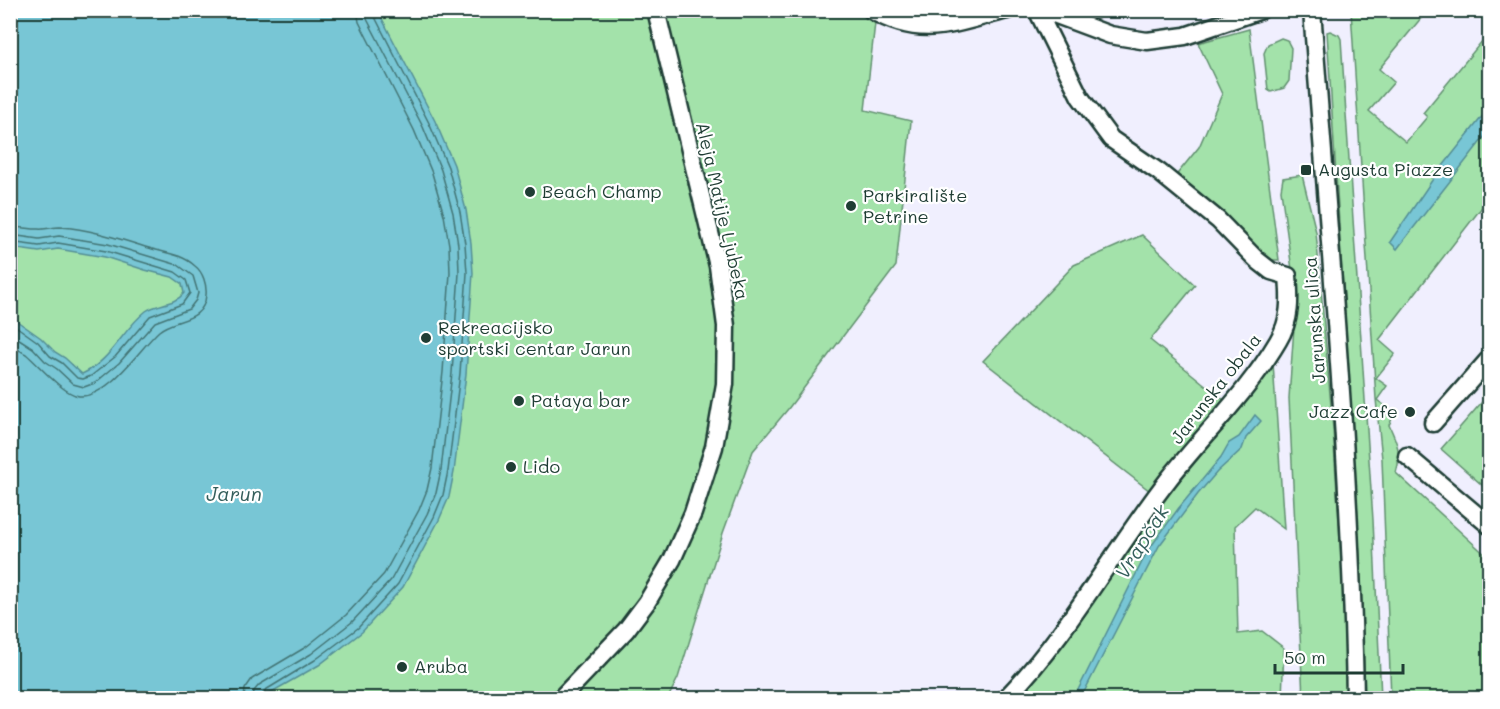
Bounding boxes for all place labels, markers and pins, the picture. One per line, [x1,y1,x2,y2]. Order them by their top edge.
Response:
place label: Augusta Piazze [1318,157,1453,181]
marker: Augusta Piazze [1299,163,1313,177]
place label: Beach Champ [542,179,662,203]
place label: Parkiralište Petrine [863,183,967,228]
marker: Beach Champ [523,185,537,199]
marker: Parkiralište Petrine [844,199,858,213]
place label: Rekreacijsko sportski centar Jarun [438,315,631,360]
marker: Rekreacijsko sportski centar Jarun [419,331,433,345]
place label: Pataya bar [531,388,630,412]
marker: Pataya bar [512,394,526,408]
place label: Jazz Cafe [1309,399,1398,423]
marker: Jazz Cafe [1403,405,1417,419]
place label: Lido [523,454,560,478]
marker: Lido [504,460,518,474]
place label: Aruba [414,654,468,678]
marker: Aruba [395,660,409,674]

